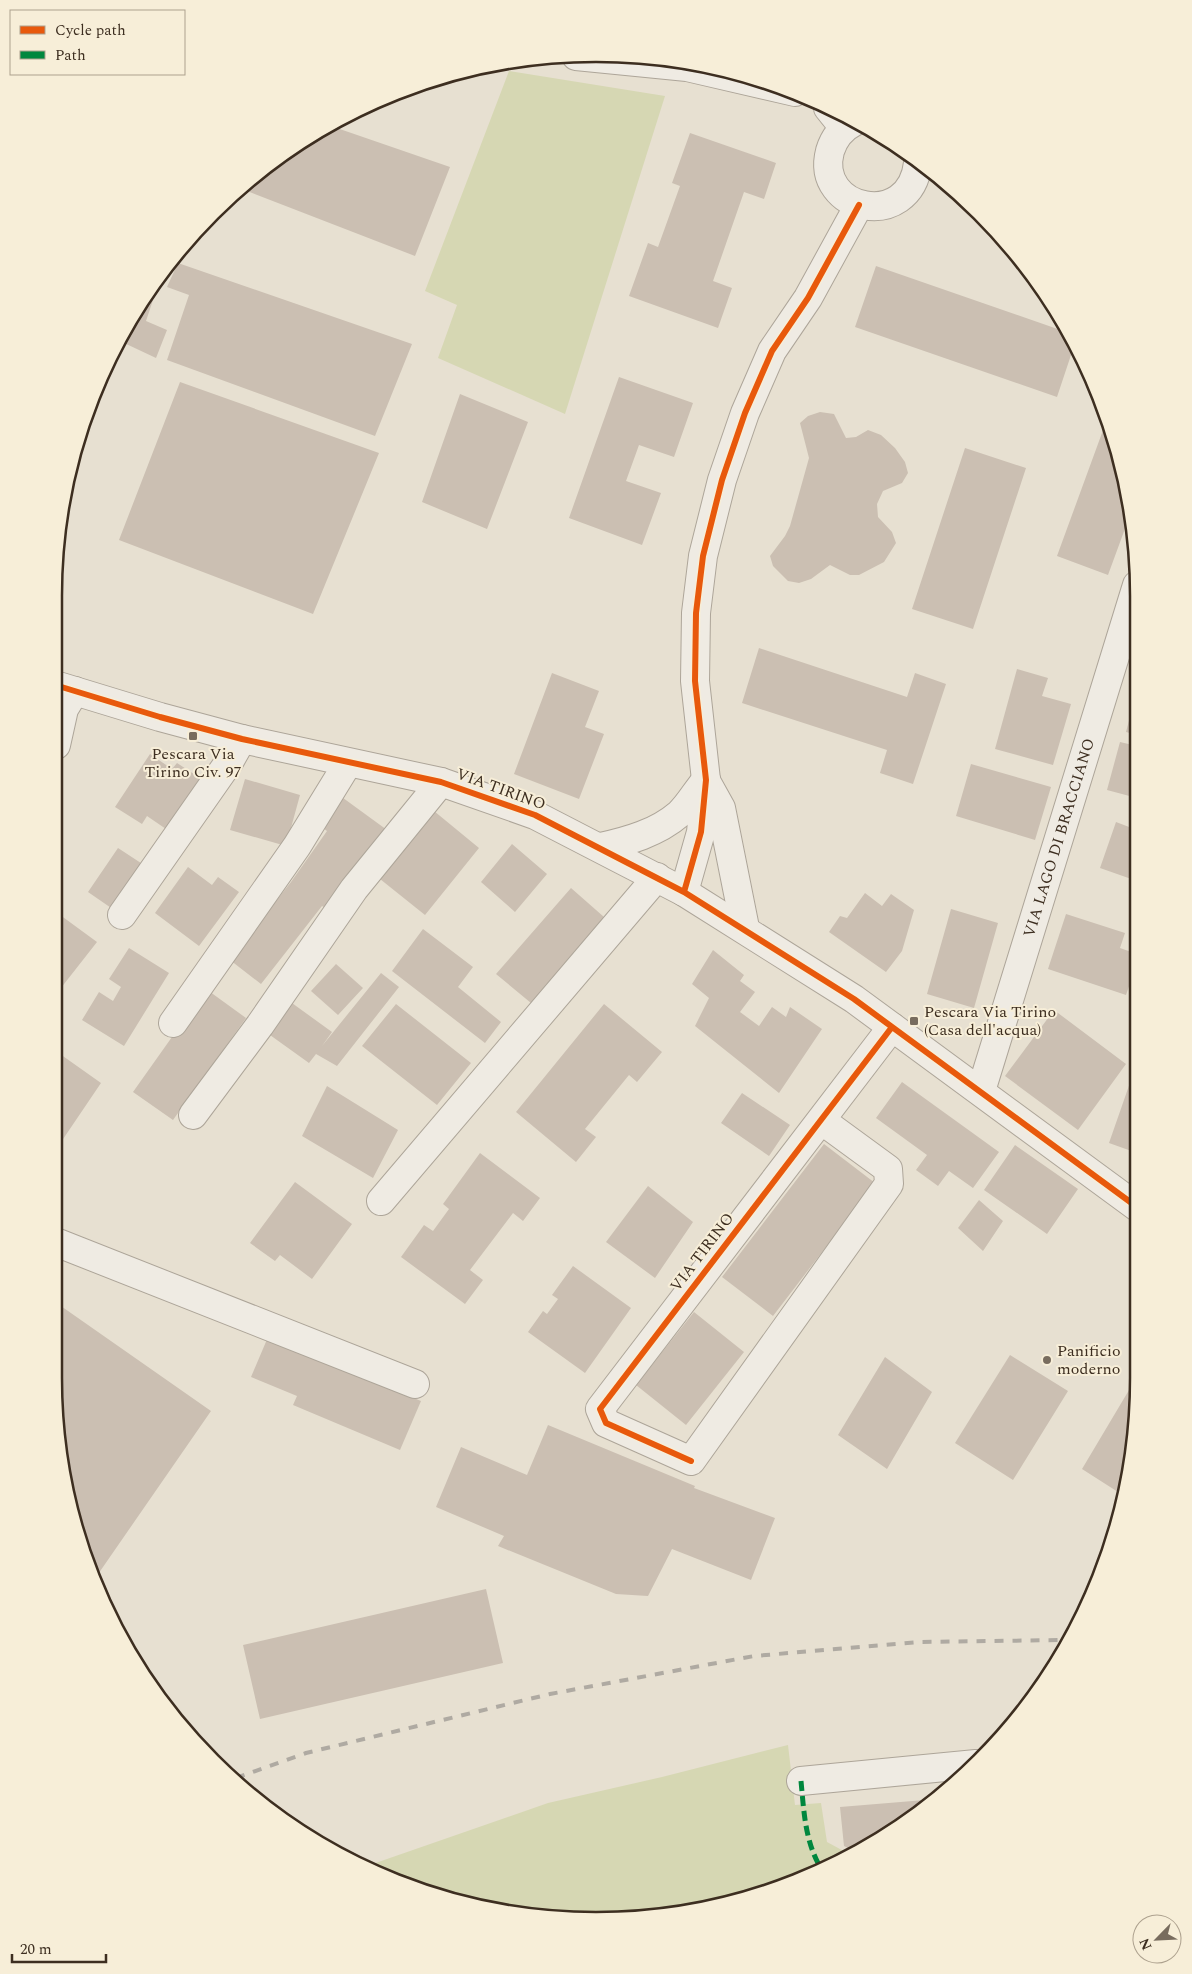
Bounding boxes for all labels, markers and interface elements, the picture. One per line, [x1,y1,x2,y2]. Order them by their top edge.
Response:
legend [10,10,185,75]
text: Cycle path [55,19,126,42]
text: Path [55,44,86,67]
marker: Pescara Via Tirino Civ. 97 [187,730,199,742]
street label: VIA LAGO DI BRACCIANO [1017,735,1101,940]
place label: Pescara Via Tirino Civ. 97 [145,742,241,784]
street label: VIA TIRINO [453,762,549,816]
place label: Pescara Via Tirino (Casa dell'acqua) [924,1000,1056,1042]
marker: Pescara Via Tirino (Casa dell'acqua) [908,1015,920,1027]
street label: VIA TIRINO [664,1207,740,1297]
place label: Panificio moderno [1057,1339,1121,1381]
marker: Panificio moderno [1041,1354,1053,1366]
north arrow [1132,1914,1182,1964]
scale bar [12,1932,106,1964]
text: N [1134,1935,1157,1954]
text: 20 m [20,1938,52,1961]

